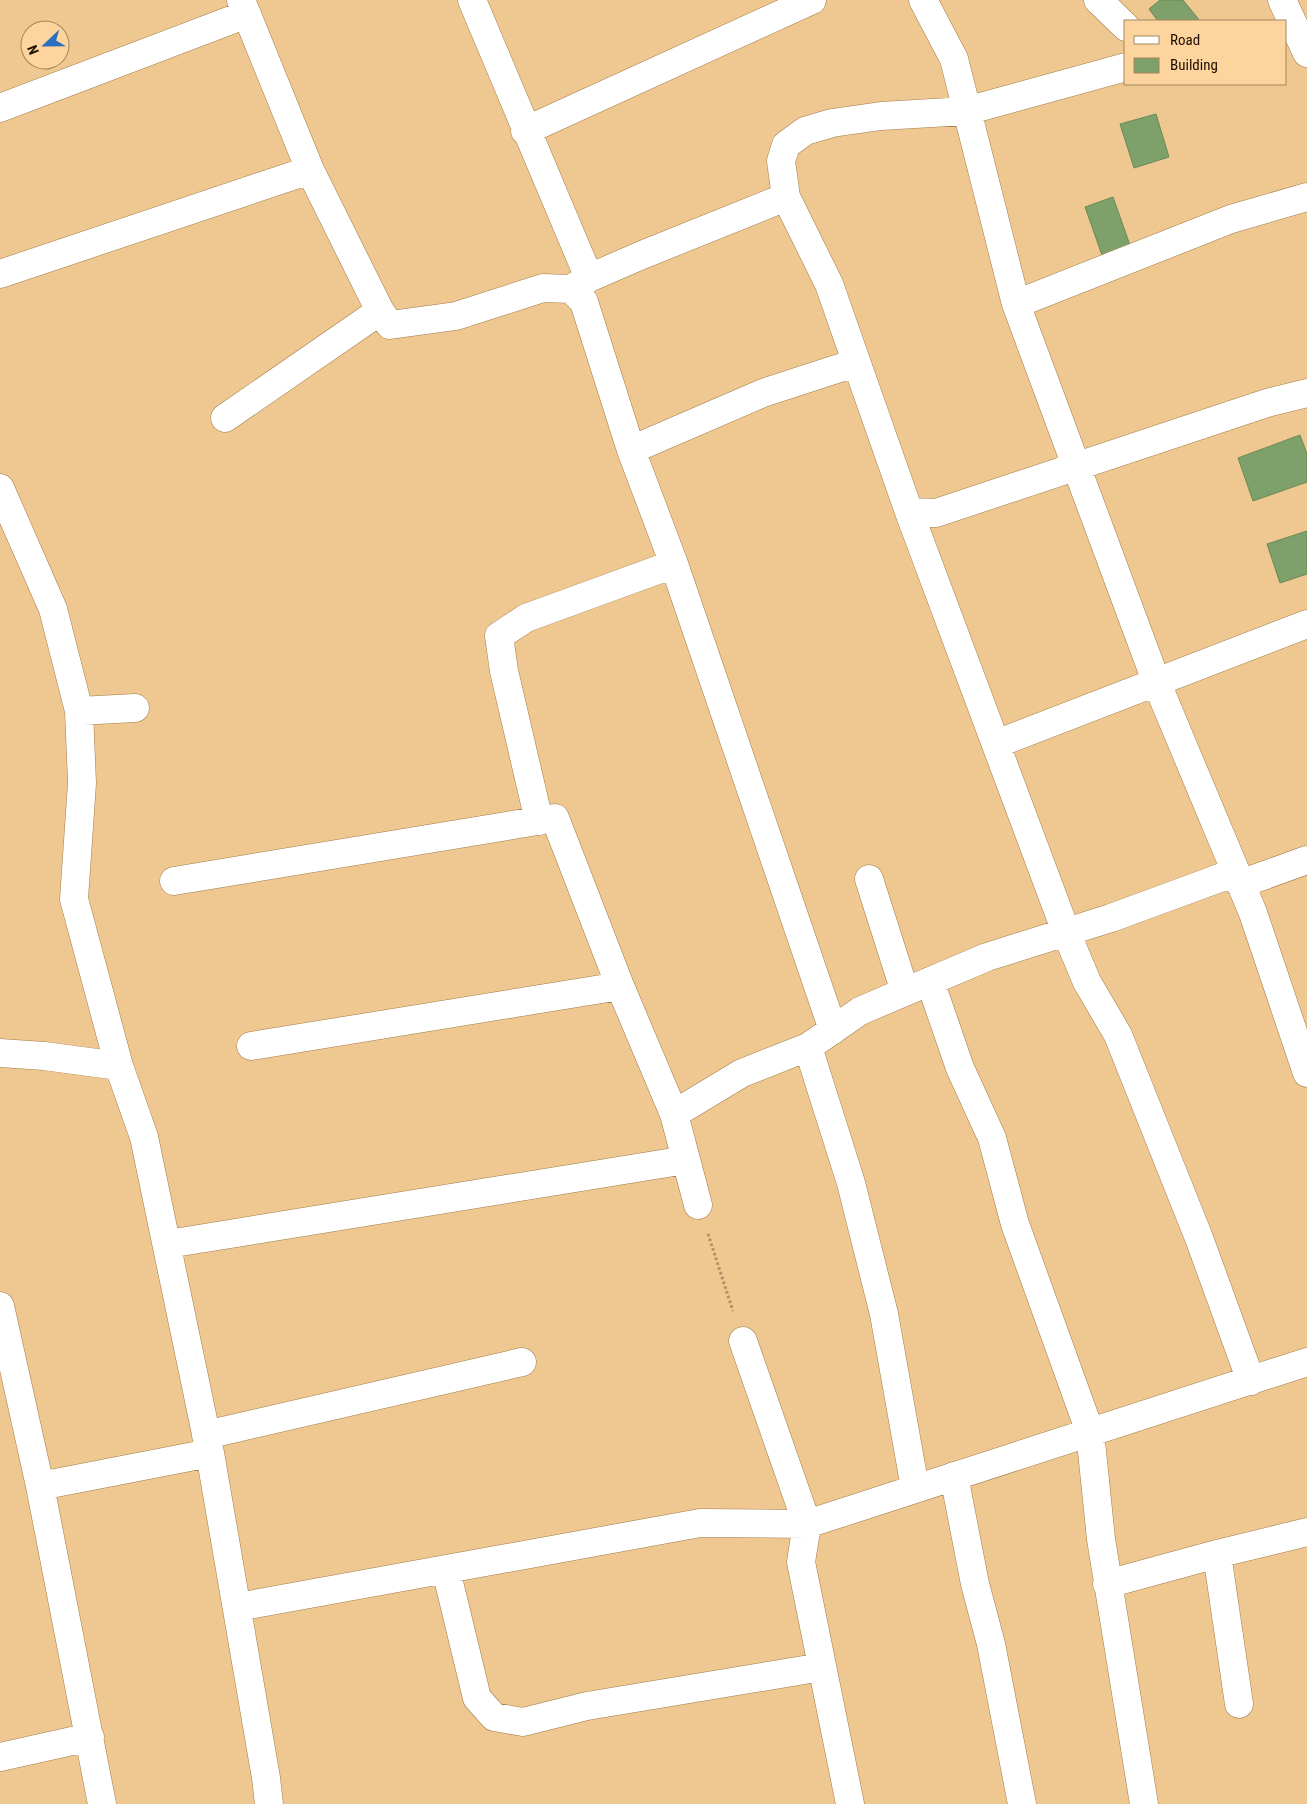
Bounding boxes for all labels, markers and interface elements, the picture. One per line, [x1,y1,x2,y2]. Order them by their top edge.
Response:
north arrow [20,20,70,70]
legend [1124,20,1287,85]
text: Road [1170,31,1200,49]
text: N [24,43,42,57]
text: Building [1170,56,1218,74]

